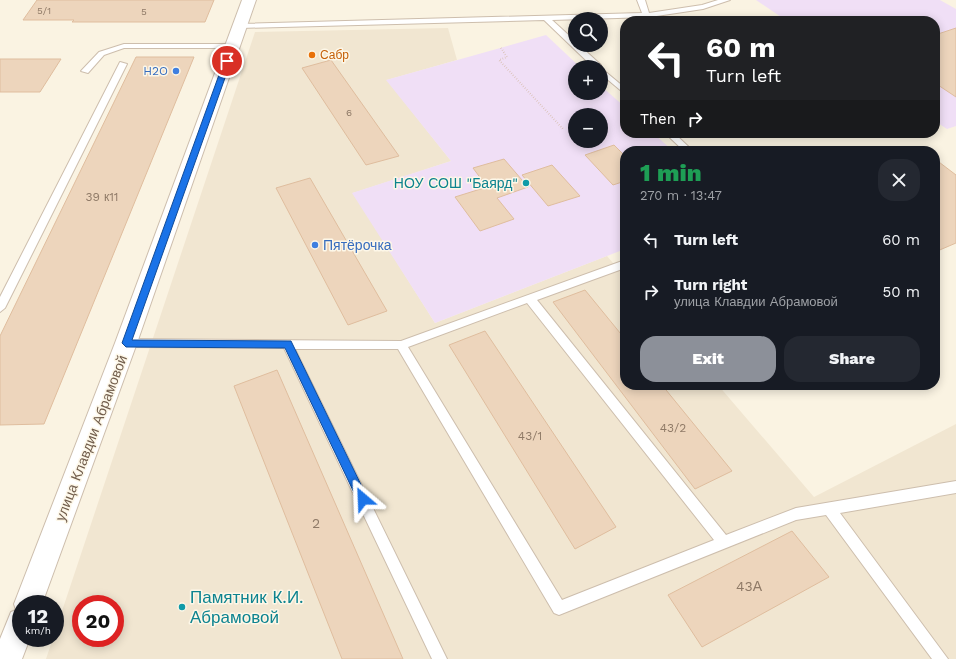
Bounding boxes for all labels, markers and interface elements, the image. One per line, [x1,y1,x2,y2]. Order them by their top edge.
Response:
house number: 5/1 [37,5,51,16]
house number: 5 [141,6,147,17]
map controls [568,12,608,148]
button: search [568,12,608,52]
text: 60 m [706,31,776,64]
icon: left [640,32,692,84]
pin [210,44,244,78]
place label: Сабр [320,48,349,62]
icon: arrive [216,50,238,72]
marker: Сабр [307,50,317,60]
button: + [568,60,608,100]
place label: H2O [143,64,168,78]
text: Turn left [706,65,781,86]
marker: H2O [171,66,181,76]
house number: 6 [346,107,352,118]
button: − [568,108,608,148]
icon: right [684,108,706,130]
text: Then [640,110,676,128]
text: 1 min [640,159,702,187]
button: close [878,159,920,201]
place label: НОУ СОШ "Баярд" [394,175,518,191]
marker: НОУ СОШ "Баярд" [521,178,531,188]
text: 270 m · 13:47 [640,188,722,203]
house number: 39 к11 [85,190,119,204]
icon: left [640,229,662,251]
text: Turn left [674,231,738,249]
text: 60 m [882,231,920,249]
place label: Пятёрочка [323,237,392,253]
marker: Пятёрочка [310,240,320,250]
text: Turn right [674,276,747,294]
icon: right [640,281,662,303]
text: 50 m [883,283,920,301]
text: улица Клавдии Абрамовой [674,294,838,309]
button: Exit [640,336,776,382]
button: Share [784,336,920,382]
street label: улица Клавдии Абрамовой [52,353,130,523]
house number: 43/2 [660,421,686,435]
house number: 43/1 [518,429,542,443]
position arrow [342,478,384,520]
house number: 2 [312,515,320,531]
house number: 43А [736,578,763,594]
place label: Памятник К.И. Абрамовой [190,587,304,627]
speed limit sign: 20 [72,595,124,647]
marker: Памятник К.И. Абрамовой [177,602,187,612]
text: 12 [28,604,48,628]
text: km/h [25,625,51,636]

